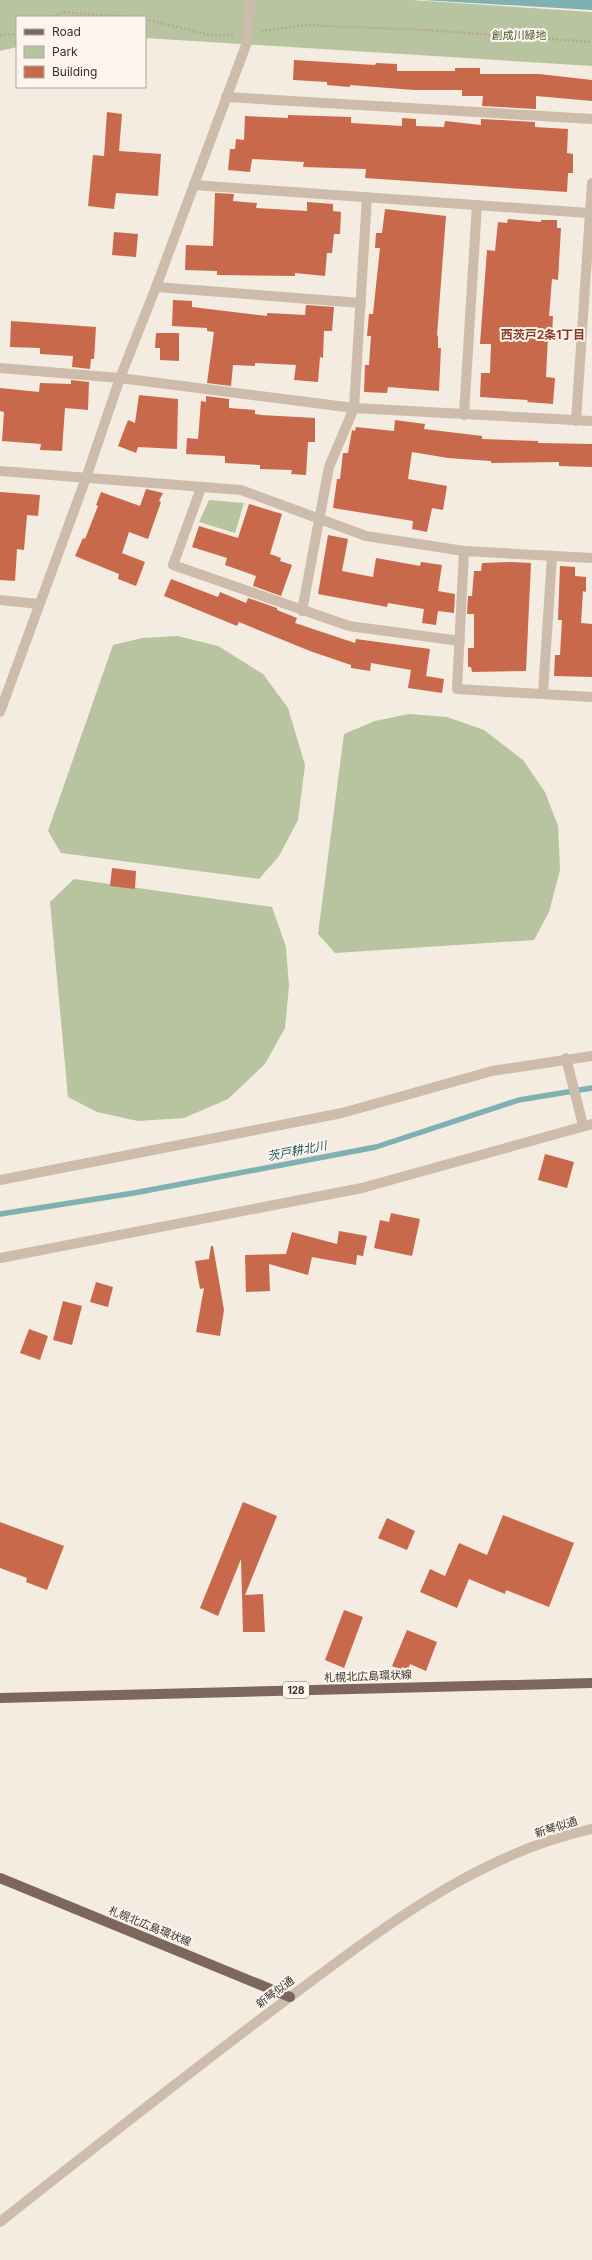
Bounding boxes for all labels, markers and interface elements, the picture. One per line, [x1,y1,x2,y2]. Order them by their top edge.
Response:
legend [16,16,146,88]
text: Road [52,24,81,39]
park label: 創成川緑地 [492,28,547,42]
text: Park [52,44,78,59]
text: Building [52,64,97,79]
district label: 西茨戸2条1丁目 [501,327,585,342]
water label: 茨戸耕北川 [266,1137,330,1164]
street label: 札幌北広島環状線 [324,1667,412,1685]
road number: 128 [283,1682,309,1698]
street label: 新琴似通 [533,1814,579,1840]
street label: 札幌北広島環状線 [107,1903,193,1949]
street label: 新琴似通 [253,1973,297,2011]

